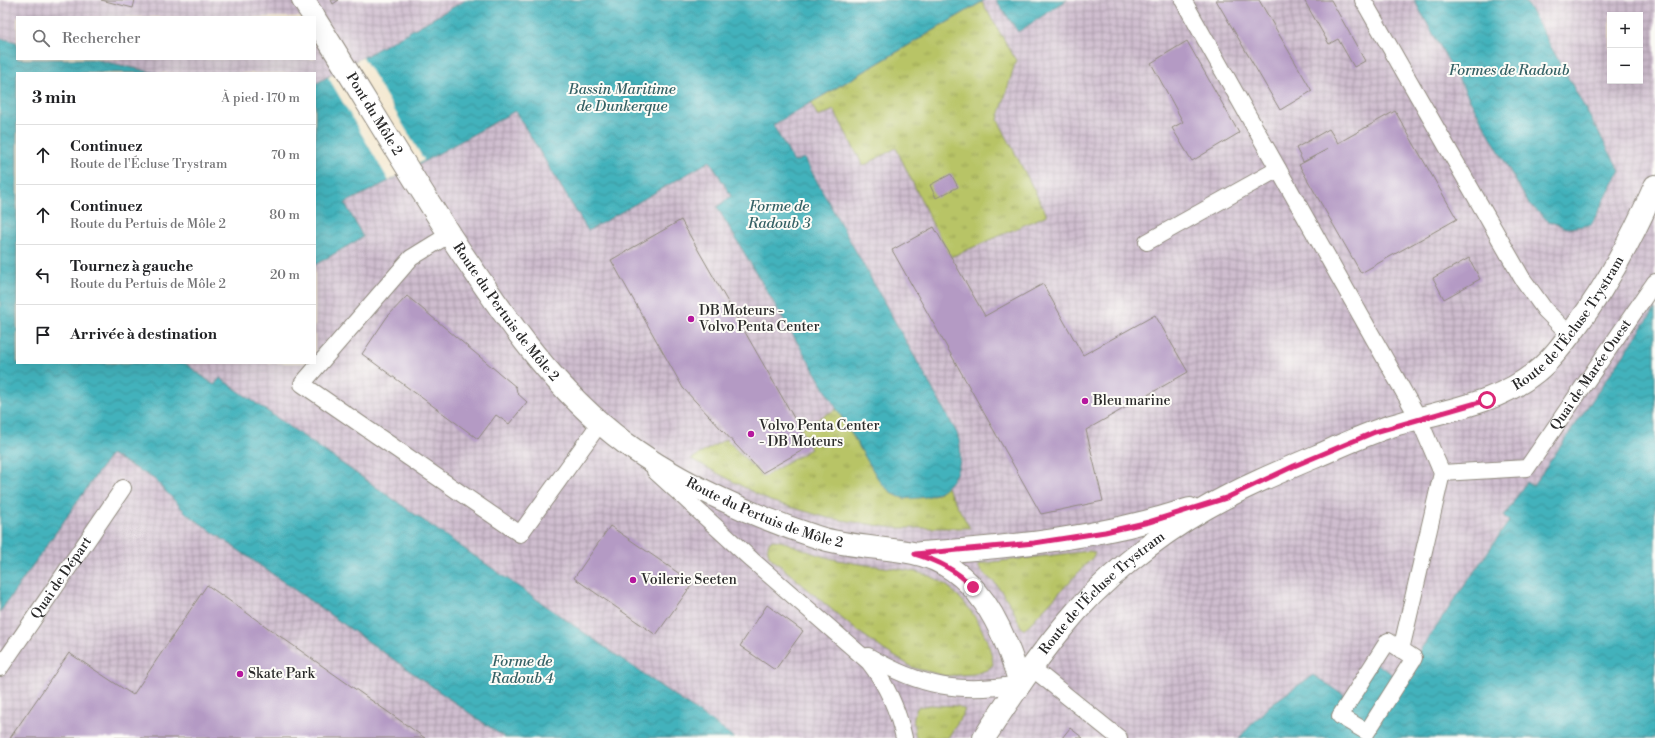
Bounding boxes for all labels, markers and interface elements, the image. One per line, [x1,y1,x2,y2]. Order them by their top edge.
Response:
map controls [1607,12,1643,84]
button: + [1607,12,1643,48]
search box [16,16,316,60]
icon: search [30,27,52,49]
text: Rechercher [62,29,141,48]
button: − [1607,48,1643,84]
water label: Formes de Radoub [1449,61,1570,80]
street label: Pont du Môle 2 [342,69,406,159]
water label: Bassin Maritime de Dunkerque [567,80,676,116]
text: 3 min [32,87,76,109]
text: À pied · 170 m [221,90,300,106]
text: Continuez [70,137,142,156]
icon: ahead [32,144,54,166]
text: 70 m [271,147,300,163]
text: Route de l'Écluse Trystram [70,156,227,172]
text: Continuez [70,197,142,216]
water label: Forme de Radoub 3 [747,197,811,233]
icon: ahead [32,204,54,226]
text: 80 m [269,207,300,223]
text: Route du Pertuis de Môle 2 [70,216,226,232]
street label: Route du Pertuis de Môle 2 [448,239,563,385]
street label: Route de l'Écluse Trystram [1509,253,1628,395]
text: Tournez à gauche [70,257,193,276]
icon: left [32,264,54,286]
text: 20 m [270,267,300,283]
text: Route du Pertuis de Môle 2 [70,276,226,292]
place label: DB Moteurs - Volvo Penta Center [698,302,820,336]
marker: DB Moteurs - Volvo Penta Center [686,314,696,324]
street label: Quai de Marée Ouest [1546,316,1636,434]
icon: arrive [32,324,54,346]
text: Arrivée à destination [70,325,217,344]
route start [1478,391,1496,409]
place label: Bleu marine [1092,392,1171,410]
marker: Bleu marine [1080,396,1090,406]
place label: Volvo Penta Center - DB Moteurs [758,417,880,451]
marker: Volvo Penta Center - DB Moteurs [746,429,756,439]
street label: Route du Pertuis de Môle 2 [683,474,844,552]
street label: Route de l'Écluse Trystram [1035,528,1169,658]
street label: Quai de Départ [27,533,96,623]
place label: Voilerie Seeten [640,571,737,589]
marker: Voilerie Seeten [628,575,638,585]
route end [964,578,982,596]
water label: Forme de Radoub 4 [490,652,554,688]
place label: Skate Park [248,665,315,683]
marker: Skate Park [235,669,245,679]

